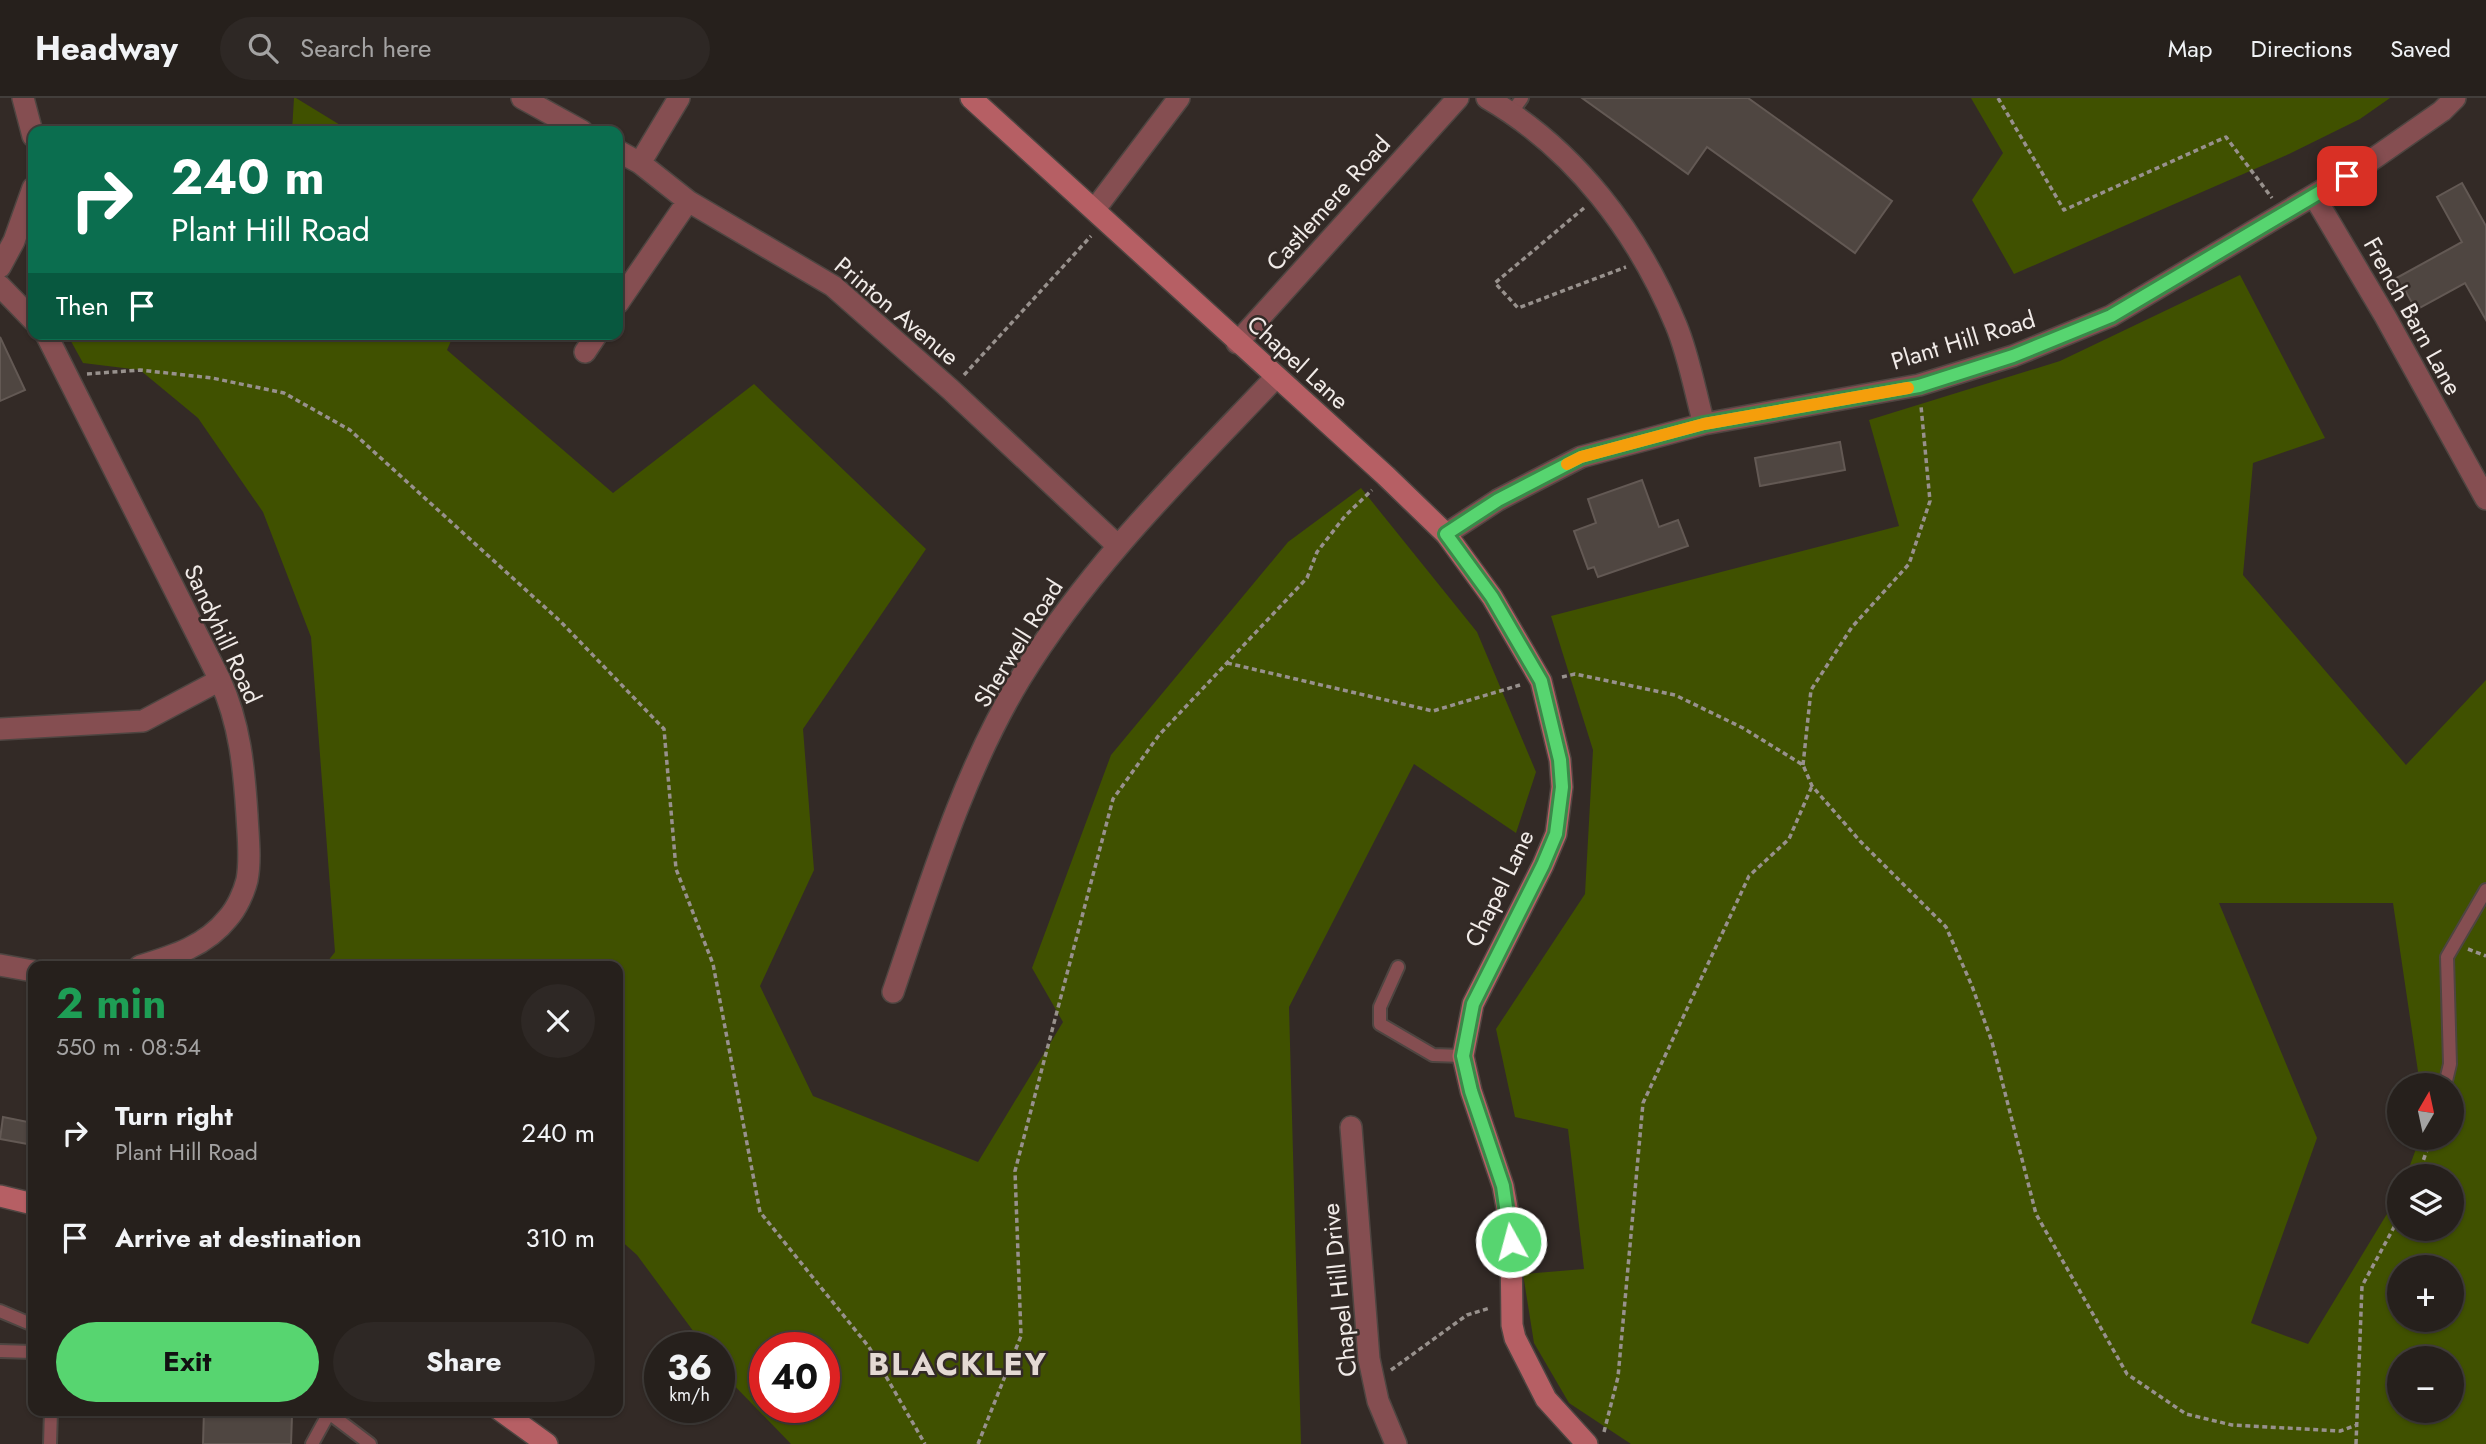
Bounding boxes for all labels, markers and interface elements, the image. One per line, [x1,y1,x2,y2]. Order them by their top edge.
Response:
search box [220,17,710,80]
text: Headway [35,25,178,72]
icon: search [244,29,282,67]
text: Search here [300,29,431,67]
text: Map [2168,31,2213,66]
text: Directions [2251,31,2352,66]
text: Saved [2390,31,2451,66]
street label: Castlemere Road [1258,128,1398,278]
text: 240 m [171,142,325,212]
pin [2317,146,2377,206]
icon: right [56,154,147,245]
icon: arrive [2328,157,2366,195]
text: Plant Hill Road [171,207,370,253]
street label: French Barn Lane [2355,231,2471,401]
street label: Printon Avenue [827,248,967,374]
text: Then [56,287,109,325]
icon: arrive [123,287,161,325]
street label: Plant Hill Road [1887,301,2039,379]
street label: Chapel Lane [1239,307,1357,417]
street label: Sandyhill Road [175,558,271,710]
street label: Sherwell Road [965,572,1071,714]
street label: Chapel Lane [1456,823,1542,953]
text: 2 min [56,973,166,1034]
button: close [521,984,595,1058]
text: 550 m · 08:54 [56,1030,201,1064]
north arrow [2387,1073,2464,1150]
map controls [2387,1073,2464,1423]
text: Turn right [115,1097,233,1135]
icon: right [56,1114,94,1152]
text: 240 m [521,1114,595,1152]
text: Plant Hill Road [115,1135,258,1169]
button: layers [2387,1164,2464,1241]
street label: Chapel Hill Drive [1312,1201,1366,1379]
position arrow [1474,1205,1548,1279]
icon: arrive [56,1219,94,1257]
text: Arrive at destination [115,1219,362,1257]
text: 310 m [525,1219,595,1257]
button: + [2387,1255,2464,1332]
button: Exit [56,1322,319,1402]
button: Share [333,1322,595,1402]
speed limit sign: 40 [749,1332,840,1423]
district label: BLACKLEY [868,1341,1048,1387]
text: 36 [667,1343,712,1393]
button: − [2387,1346,2464,1423]
text: km/h [669,1382,710,1408]

